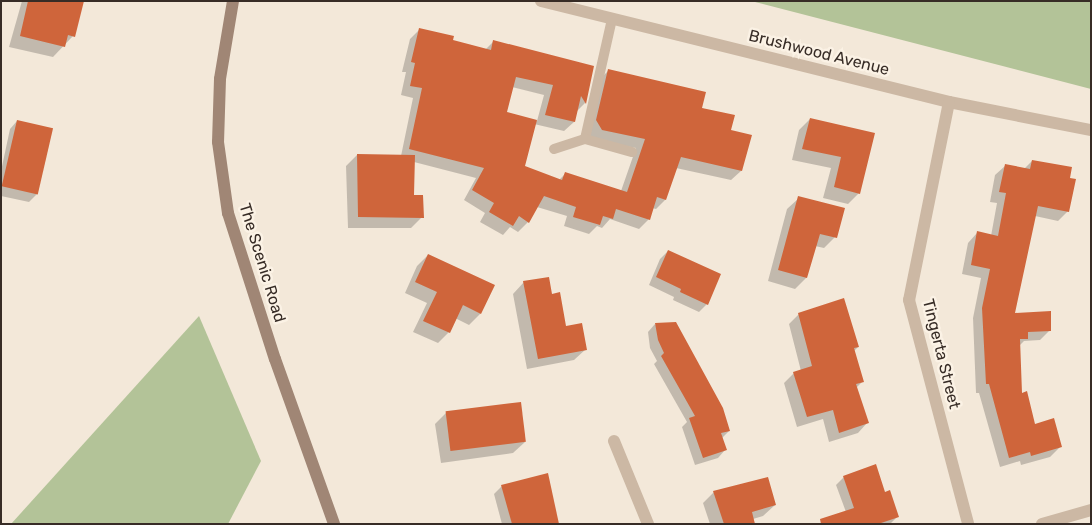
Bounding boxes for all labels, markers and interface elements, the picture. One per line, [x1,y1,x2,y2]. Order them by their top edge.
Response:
street label: Brushwood Avenue [747,26,891,80]
street label: The Scenic Road [235,201,289,325]
street label: Tingerta Street [918,297,964,411]

